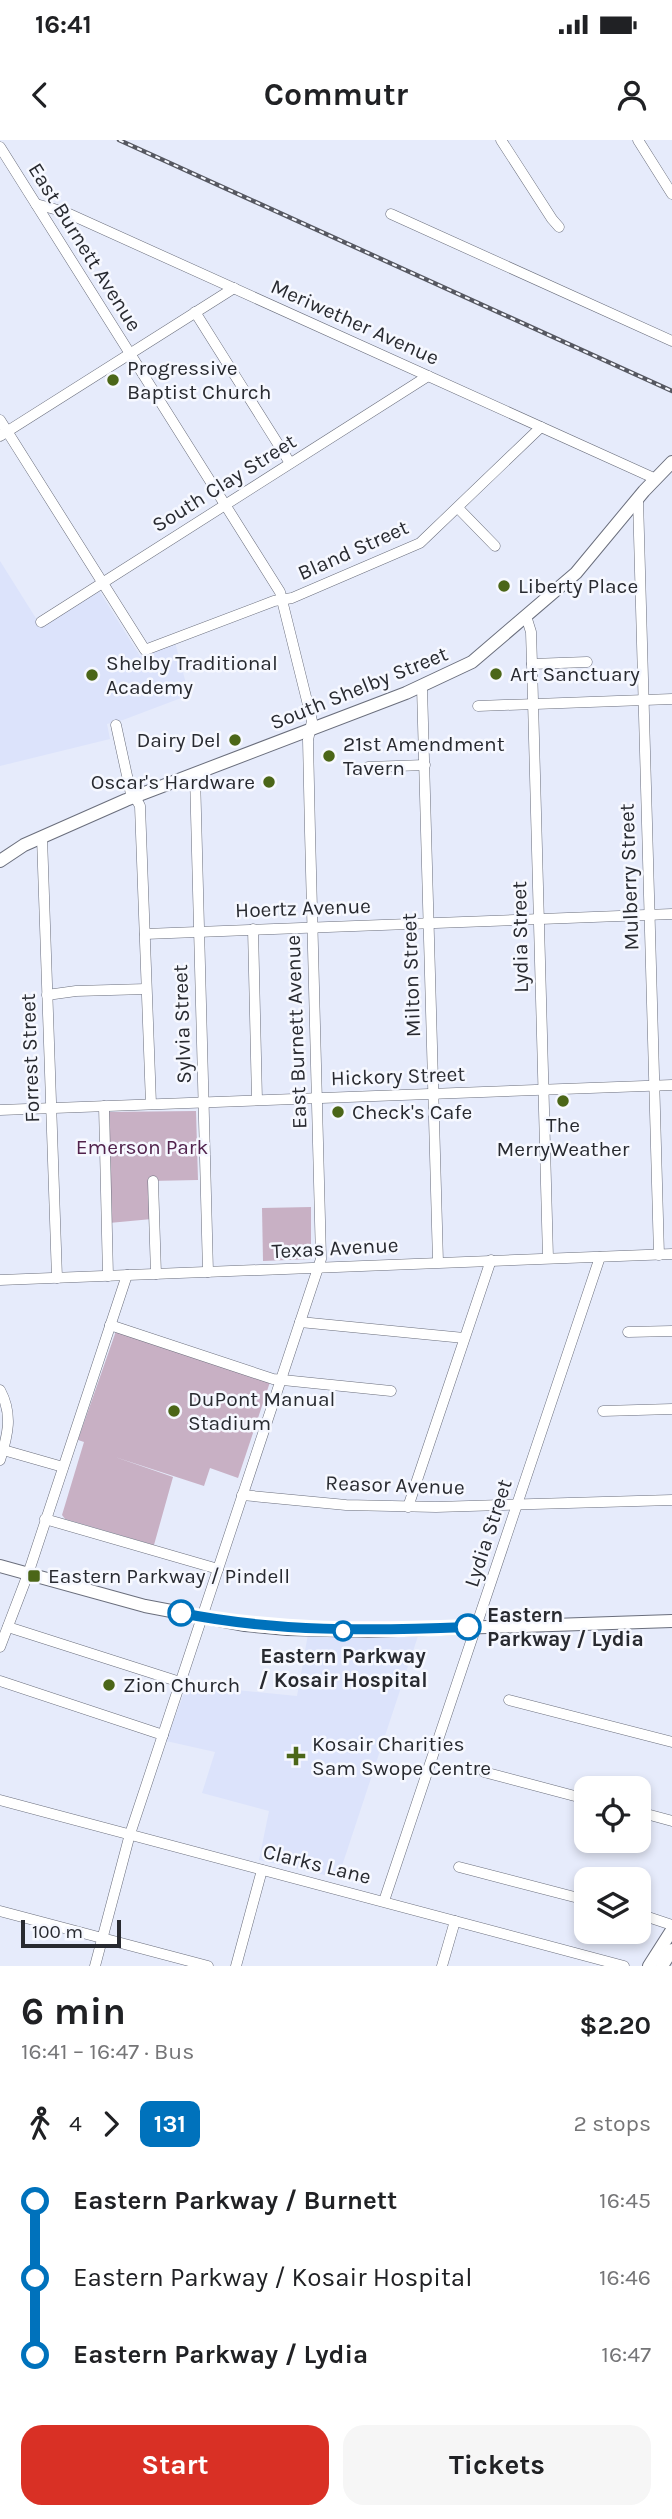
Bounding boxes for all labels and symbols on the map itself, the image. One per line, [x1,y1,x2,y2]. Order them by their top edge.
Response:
street label: East Burnett Avenue [23,158,147,336]
street label: Meriwether Avenue [267,274,443,370]
place label: Progressive Baptist Church [127,356,271,404]
marker: Progressive Baptist Church [105,372,121,388]
street label: South Clay Street [148,429,300,537]
street label: Bland Street [294,515,412,585]
place label: Liberty Place [518,574,638,598]
marker: Liberty Place [496,578,512,594]
street label: South Shelby Street [267,641,451,735]
place label: Shelby Traditional Academy [106,651,278,699]
place label: Art Sanctuary [510,662,640,686]
marker: Art Sanctuary [488,666,504,682]
marker: Shelby Traditional Academy [84,667,100,683]
place label: Dairy Del [136,728,221,752]
marker: Dairy Del [227,732,243,748]
place label: 21st Amendment Tavern [343,732,505,780]
marker: 21st Amendment Tavern [321,748,337,764]
place label: Oscar's Hardware [91,770,255,794]
marker: Oscar's Hardware [261,774,277,790]
street label: Mulberry Street [614,803,644,951]
street label: Lydia Street [507,881,533,993]
street label: Hoertz Avenue [235,894,371,922]
street label: Milton Street [397,912,425,1038]
street label: East Burnett Avenue [281,935,311,1129]
street label: Sylvia Street [168,964,196,1084]
street label: Forrest Street [16,993,44,1123]
street label: Hickory Street [330,1062,466,1090]
marker: The MerryWeather [555,1093,571,1109]
place label: Check's Cafe [352,1100,472,1124]
marker: Check's Cafe [330,1104,346,1120]
place label: The MerryWeather [497,1113,630,1161]
park label: Emerson Park [76,1135,208,1159]
street label: Texas Avenue [271,1233,399,1263]
place label: DuPont Manual Stadium [188,1387,335,1435]
marker: DuPont Manual Stadium [166,1403,182,1419]
street label: Reasor Avenue [325,1471,465,1499]
street label: Lydia Street [459,1476,517,1590]
place label: Eastern Parkway / Pindell [48,1564,290,1588]
marker: Eastern Parkway / Pindell [26,1568,42,1584]
unlabelled marker [168,1600,194,1626]
place label: Eastern Parkway / Lydia [487,1603,644,1651]
marker: Eastern Parkway / Lydia [455,1614,481,1640]
marker: Eastern Parkway / Kosair Hospital [333,1621,353,1641]
place label: Eastern Parkway / Kosair Hospital [258,1644,428,1692]
place label: Zion Church [123,1673,240,1697]
marker: Zion Church [101,1677,117,1693]
place label: Kosair Charities Sam Swope Centre [312,1732,491,1780]
marker: Kosair Charities Sam Swope Centre [286,1746,306,1766]
street label: Clarks Lane [260,1839,374,1889]
scale bar [21,1917,121,1949]

